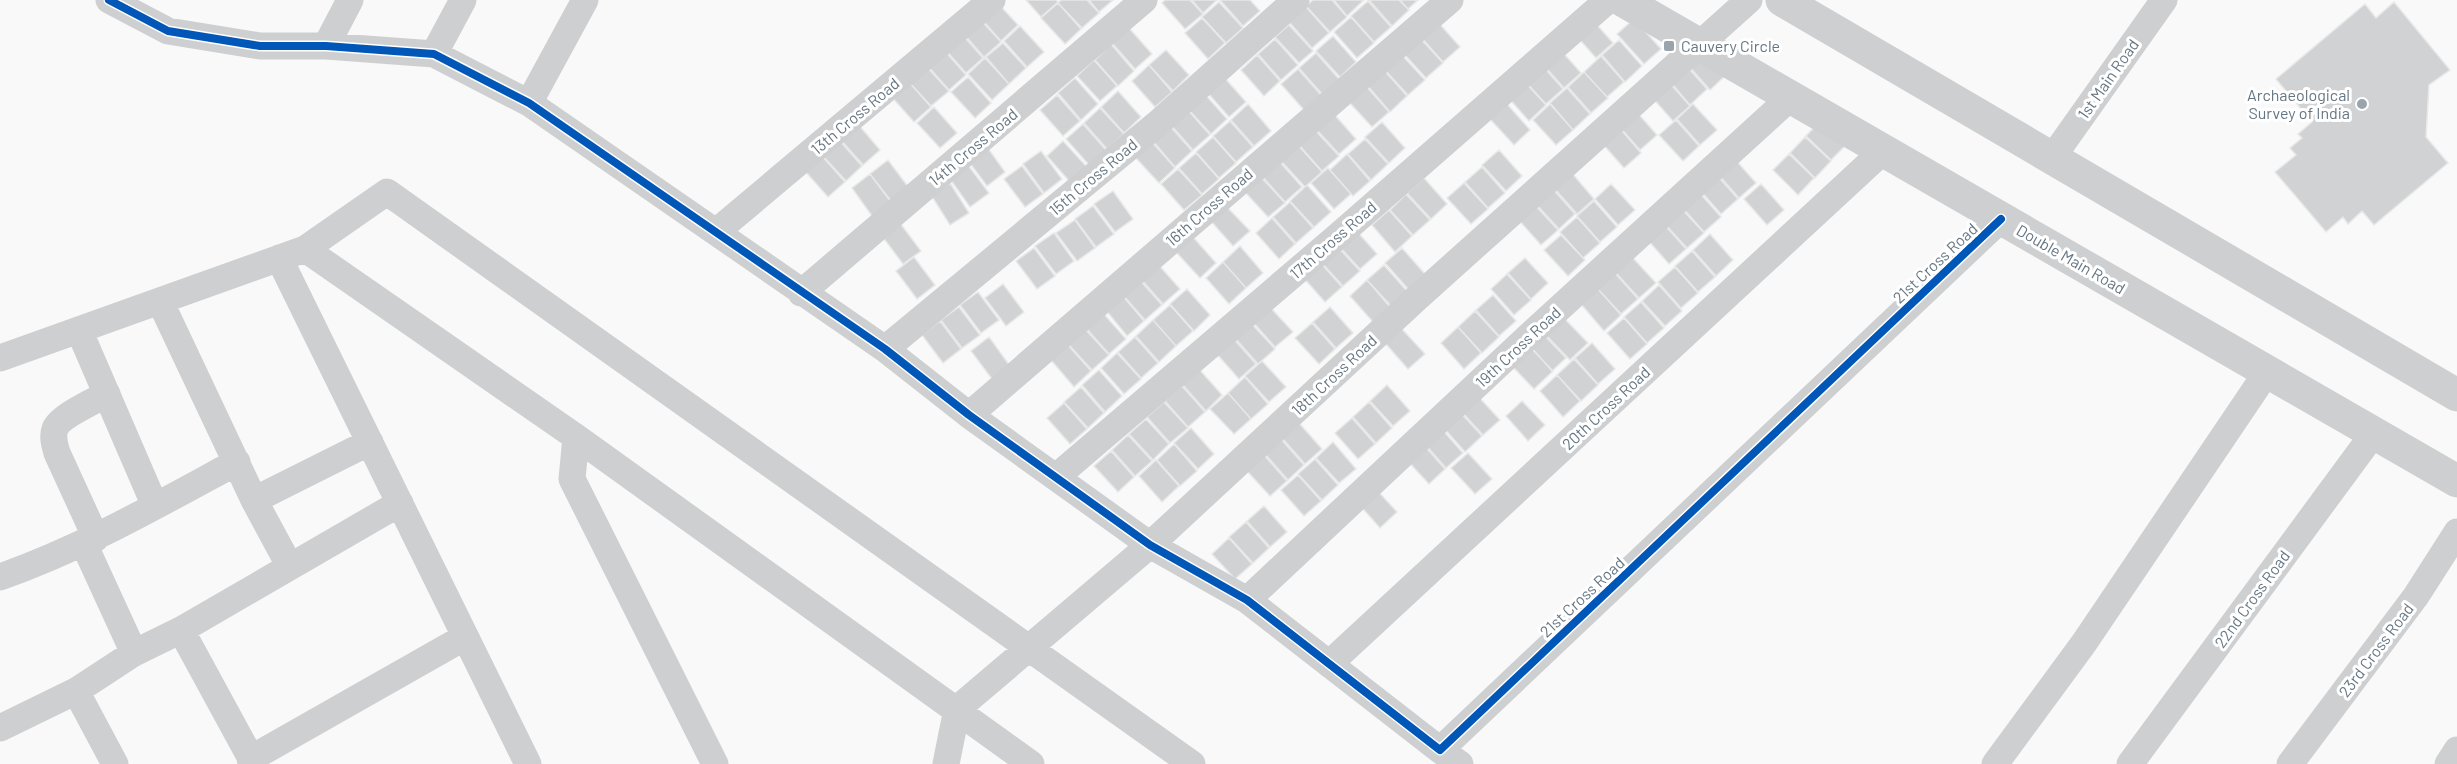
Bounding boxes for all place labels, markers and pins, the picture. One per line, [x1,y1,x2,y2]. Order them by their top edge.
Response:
place label: Cauvery Circle [1681,36,1780,55]
marker: Cauvery Circle [1662,39,1676,53]
place label: Archaeological Survey of India [2247,85,2350,122]
marker: Archaeological Survey of India [2355,97,2369,111]

